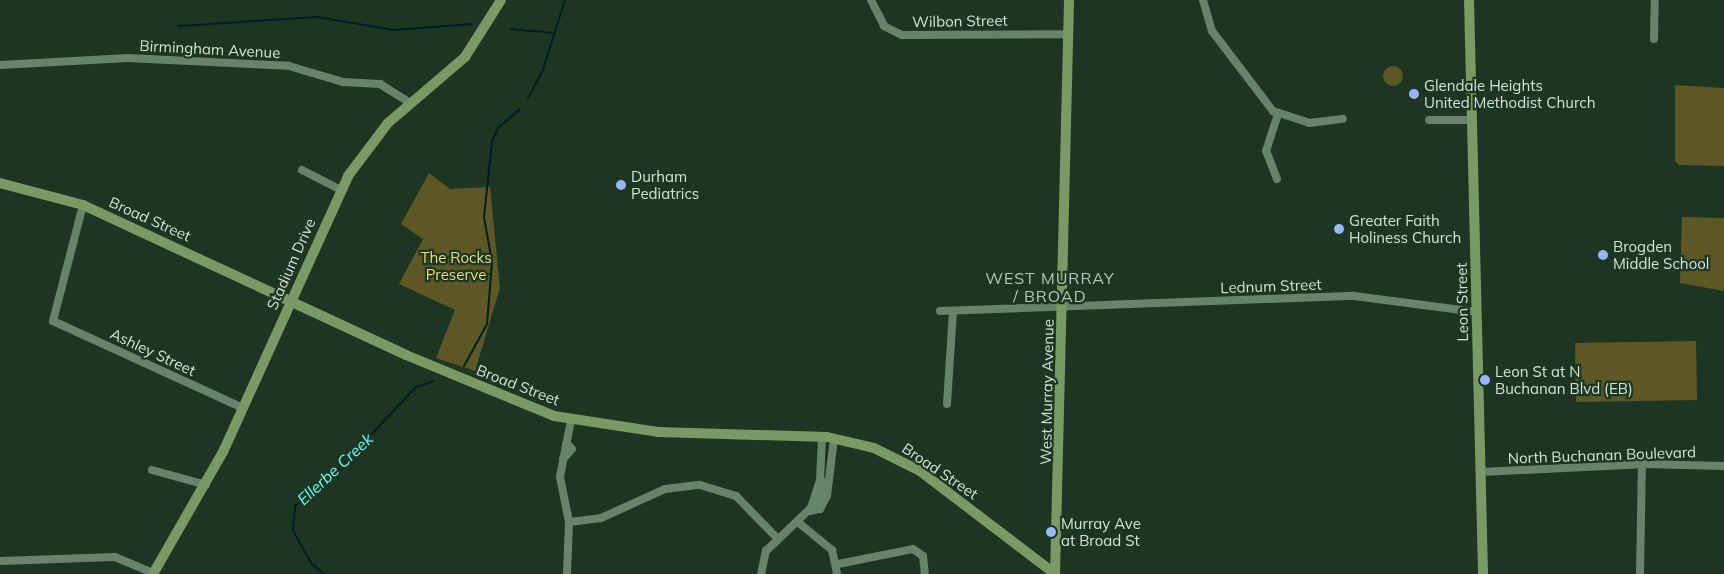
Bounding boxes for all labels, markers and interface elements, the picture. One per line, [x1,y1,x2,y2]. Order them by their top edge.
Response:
street label: Wilbon Street [912,11,1008,31]
street label: Birmingham Avenue [139,36,281,62]
place label: Glendale Heights United Methodist Church [1424,76,1596,111]
marker: Glendale Heights United Methodist Church [1408,88,1420,100]
place label: Durham Pediatrics [631,167,699,202]
marker: Durham Pediatrics [615,179,627,191]
street label: Broad Street [106,193,194,245]
place label: Greater Faith Holiness Church [1349,211,1461,246]
street label: Stadium Drive [263,216,319,312]
marker: Greater Faith Holiness Church [1333,223,1345,235]
place label: Brogden Middle School [1613,237,1709,272]
park label: The Rocks Preserve [420,248,492,283]
marker: Brogden Middle School [1597,249,1609,261]
street label: Leon Street [1452,262,1472,342]
district label: WEST MURRAY / BROAD [984,268,1116,306]
street label: Lednum Street [1220,275,1322,297]
street label: West Murray Avenue [1037,319,1057,465]
street label: Ashley Street [107,324,199,380]
street label: Broad Street [474,361,562,409]
place label: Leon St at N Buchanan Blvd (EB) [1495,362,1633,397]
marker: Leon St at N Buchanan Blvd (EB) [1479,374,1491,386]
water label: Ellerbe Creek [293,429,377,509]
street label: Broad Street [899,439,981,503]
street label: North Buchanan Boulevard [1508,443,1696,467]
place label: Murray Ave at Broad St [1061,514,1141,549]
marker: Murray Ave at Broad St [1045,526,1057,538]

